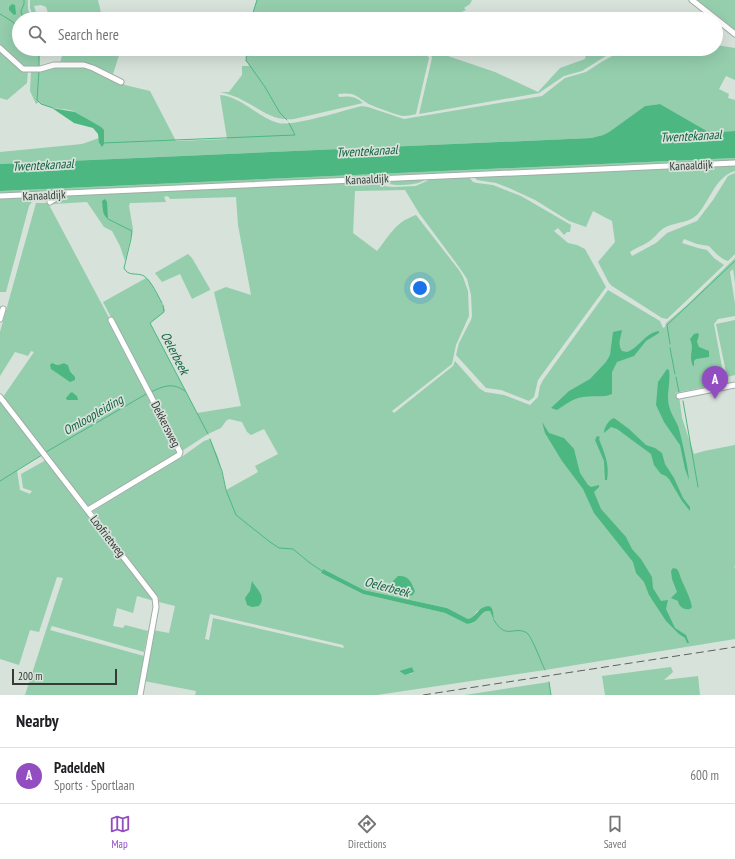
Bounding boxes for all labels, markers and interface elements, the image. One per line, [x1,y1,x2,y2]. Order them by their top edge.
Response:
search box [12,12,723,56]
icon: search [26,23,48,45]
text: Search here [58,25,119,44]
water label: Twentekanaal [660,126,724,146]
water label: Twentekanaal [336,141,400,161]
water label: Twentekanaal [12,155,76,175]
street label: Kanaaldijk [669,156,713,174]
street label: Kanaaldijk [345,170,389,188]
street label: Kanaaldijk [22,186,66,204]
your location [410,278,430,298]
water label: Oelerbeek [157,329,194,379]
pin: A [702,366,728,399]
water label: Omloopleiding [60,390,127,439]
street label: Dekkersweg [148,398,184,450]
street label: Loofrietweg [87,512,129,560]
water label: Oelerbeek [363,573,413,602]
scale bar [12,667,117,686]
text: 200 m [18,669,42,683]
text: Nearby [16,710,59,732]
text: PadeldeN [54,758,105,777]
text: A [26,767,32,784]
text: 600 m [690,767,719,784]
text: Sports · Sportlaan [54,777,134,794]
tab: Map [109,813,131,851]
tab: Directions [348,813,386,851]
tab: Saved [604,813,626,851]

